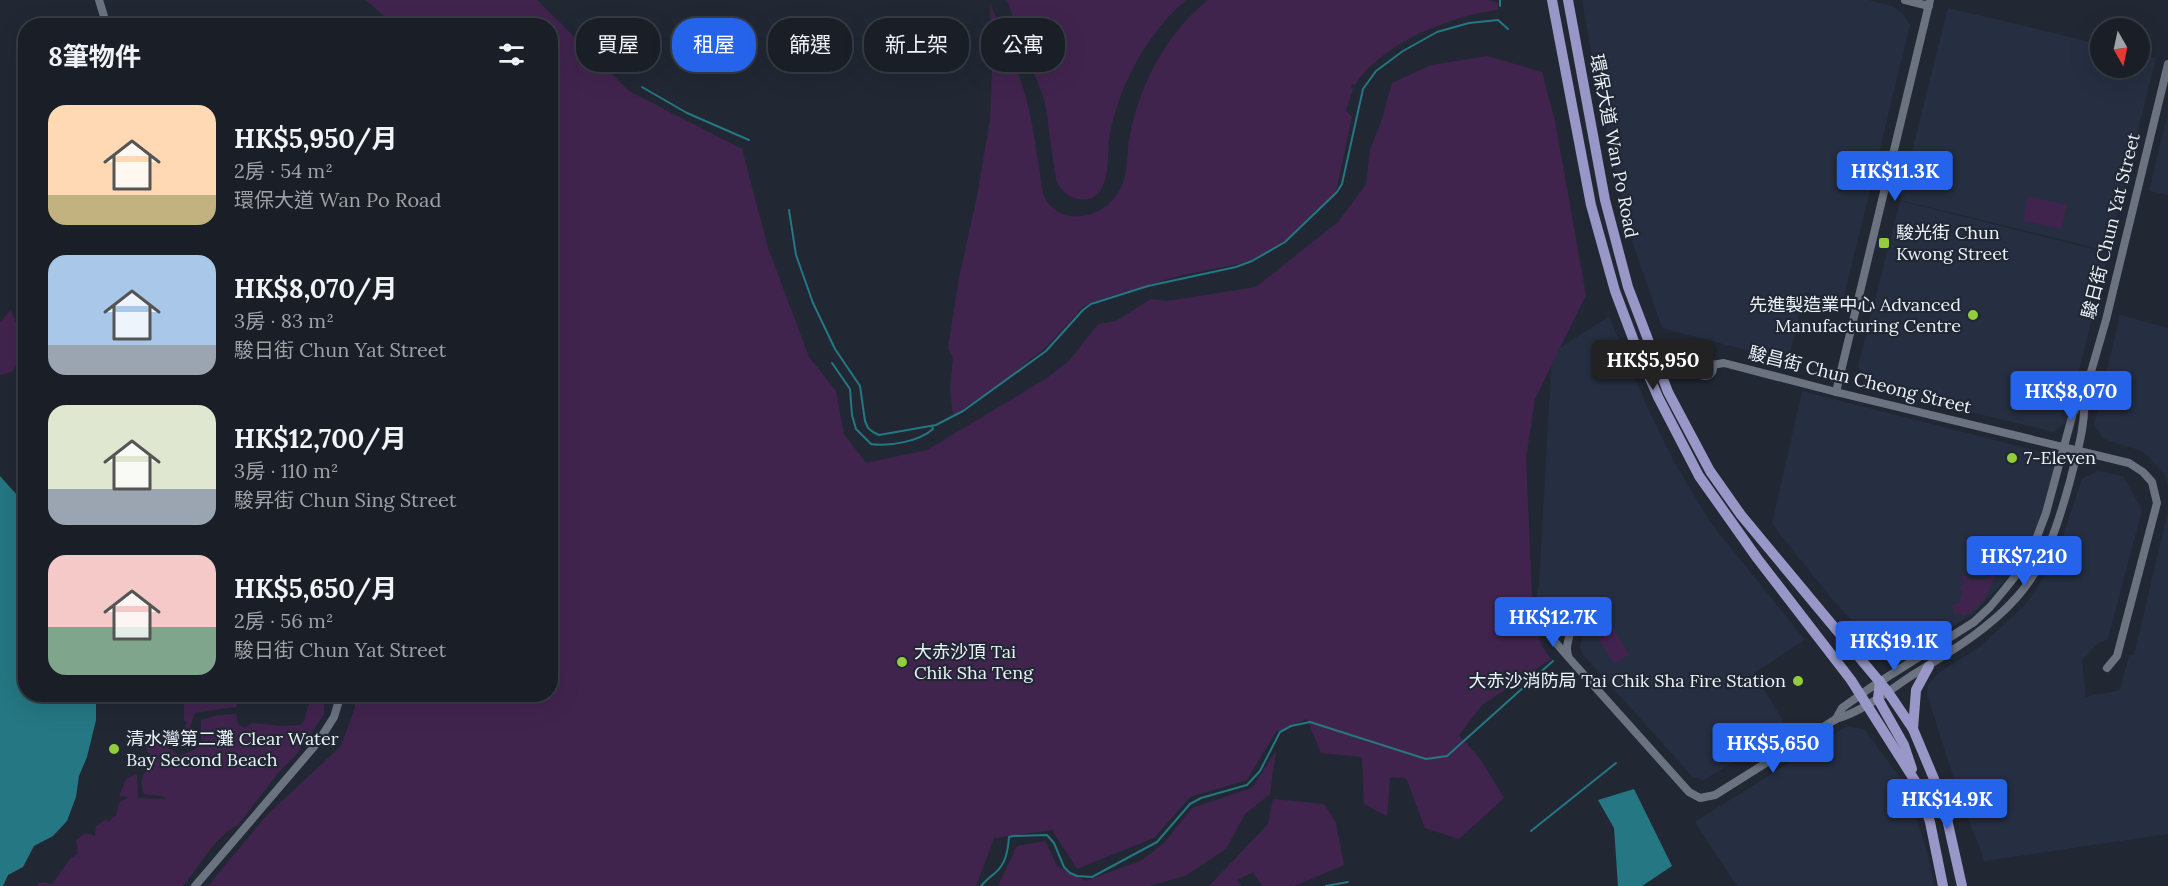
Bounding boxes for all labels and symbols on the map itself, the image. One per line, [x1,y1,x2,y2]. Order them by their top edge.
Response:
north arrow [2090,18,2150,78]
street label: 環保大道 Wan Po Road [1585,52,1644,240]
street label: 駿日街 Chun Yat Street [2076,130,2145,321]
pin: HK$11.3K [1833,151,1957,202]
place label: 駿光街 Chun Kwong Street [1896,221,2009,265]
marker: 駿光街 Chun Kwong Street [1877,236,1891,250]
place label: 先進製造業中心 Advanced Manufacturing Centre [1749,293,1961,337]
marker: 先進製造業中心 Advanced Manufacturing Centre [1966,308,1980,322]
pin: HK$5,950 [1591,340,1715,391]
street label: 駿昌街 Chun Cheong Street [1746,341,1974,418]
pin: HK$8,070 [2009,371,2133,422]
place label: 7-Eleven [2024,446,2096,469]
marker: 7-Eleven [2005,451,2019,465]
pin: HK$7,210 [1962,536,2086,587]
pin: HK$12.7K [1491,597,1615,648]
pin: HK$19.1K [1832,621,1956,672]
place label: 大赤沙頂 Tai Chik Sha Teng [914,640,1034,684]
marker: 大赤沙頂 Tai Chik Sha Teng [895,655,909,669]
place label: 大赤沙消防局 Tai Chik Sha Fire Station [1469,669,1786,692]
marker: 大赤沙消防局 Tai Chik Sha Fire Station [1791,674,1805,688]
pin: HK$5,650 [1711,723,1835,774]
place label: 清水灣第二灘 Clear Water Bay Second Beach [126,727,339,771]
marker: 清水灣第二灘 Clear Water Bay Second Beach [107,742,121,756]
pin: HK$14.9K [1885,779,2009,830]

